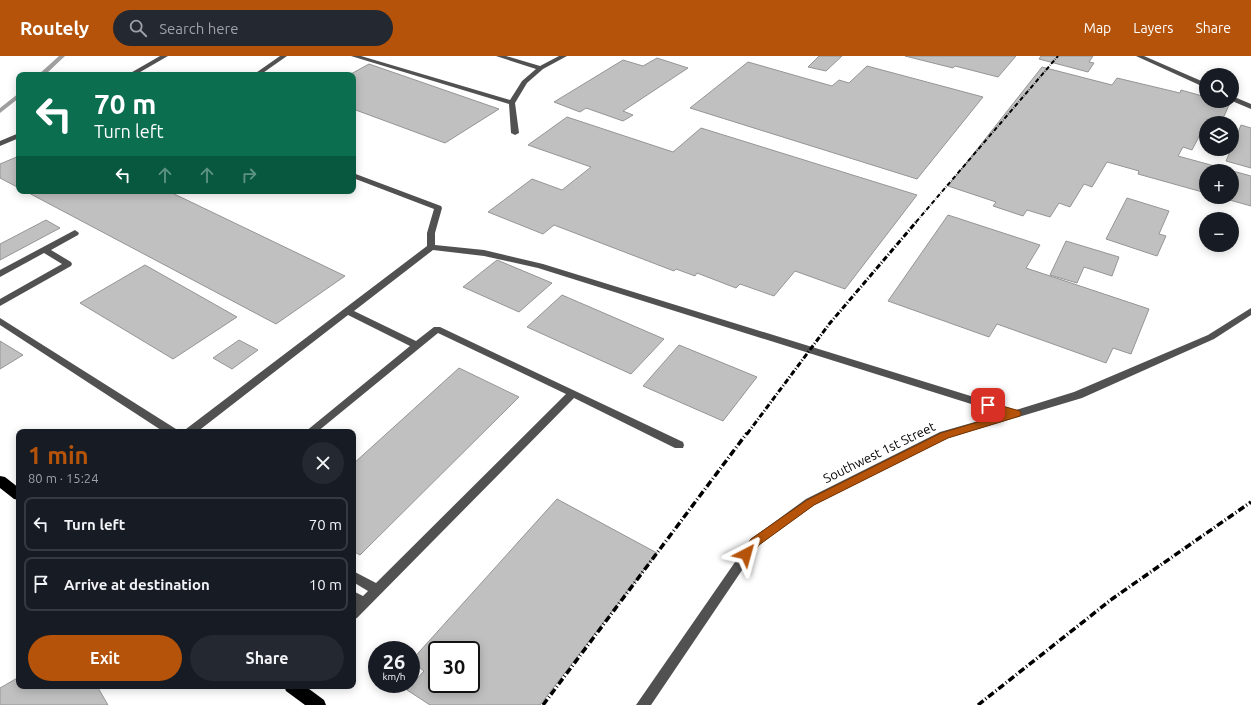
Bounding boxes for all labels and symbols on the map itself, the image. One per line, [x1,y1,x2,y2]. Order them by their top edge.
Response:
pin [971,388,1005,422]
street label: Southwest 1st Street [821,419,937,485]
position arrow [725,533,767,575]
speed limit sign: 30 [428,641,480,693]

